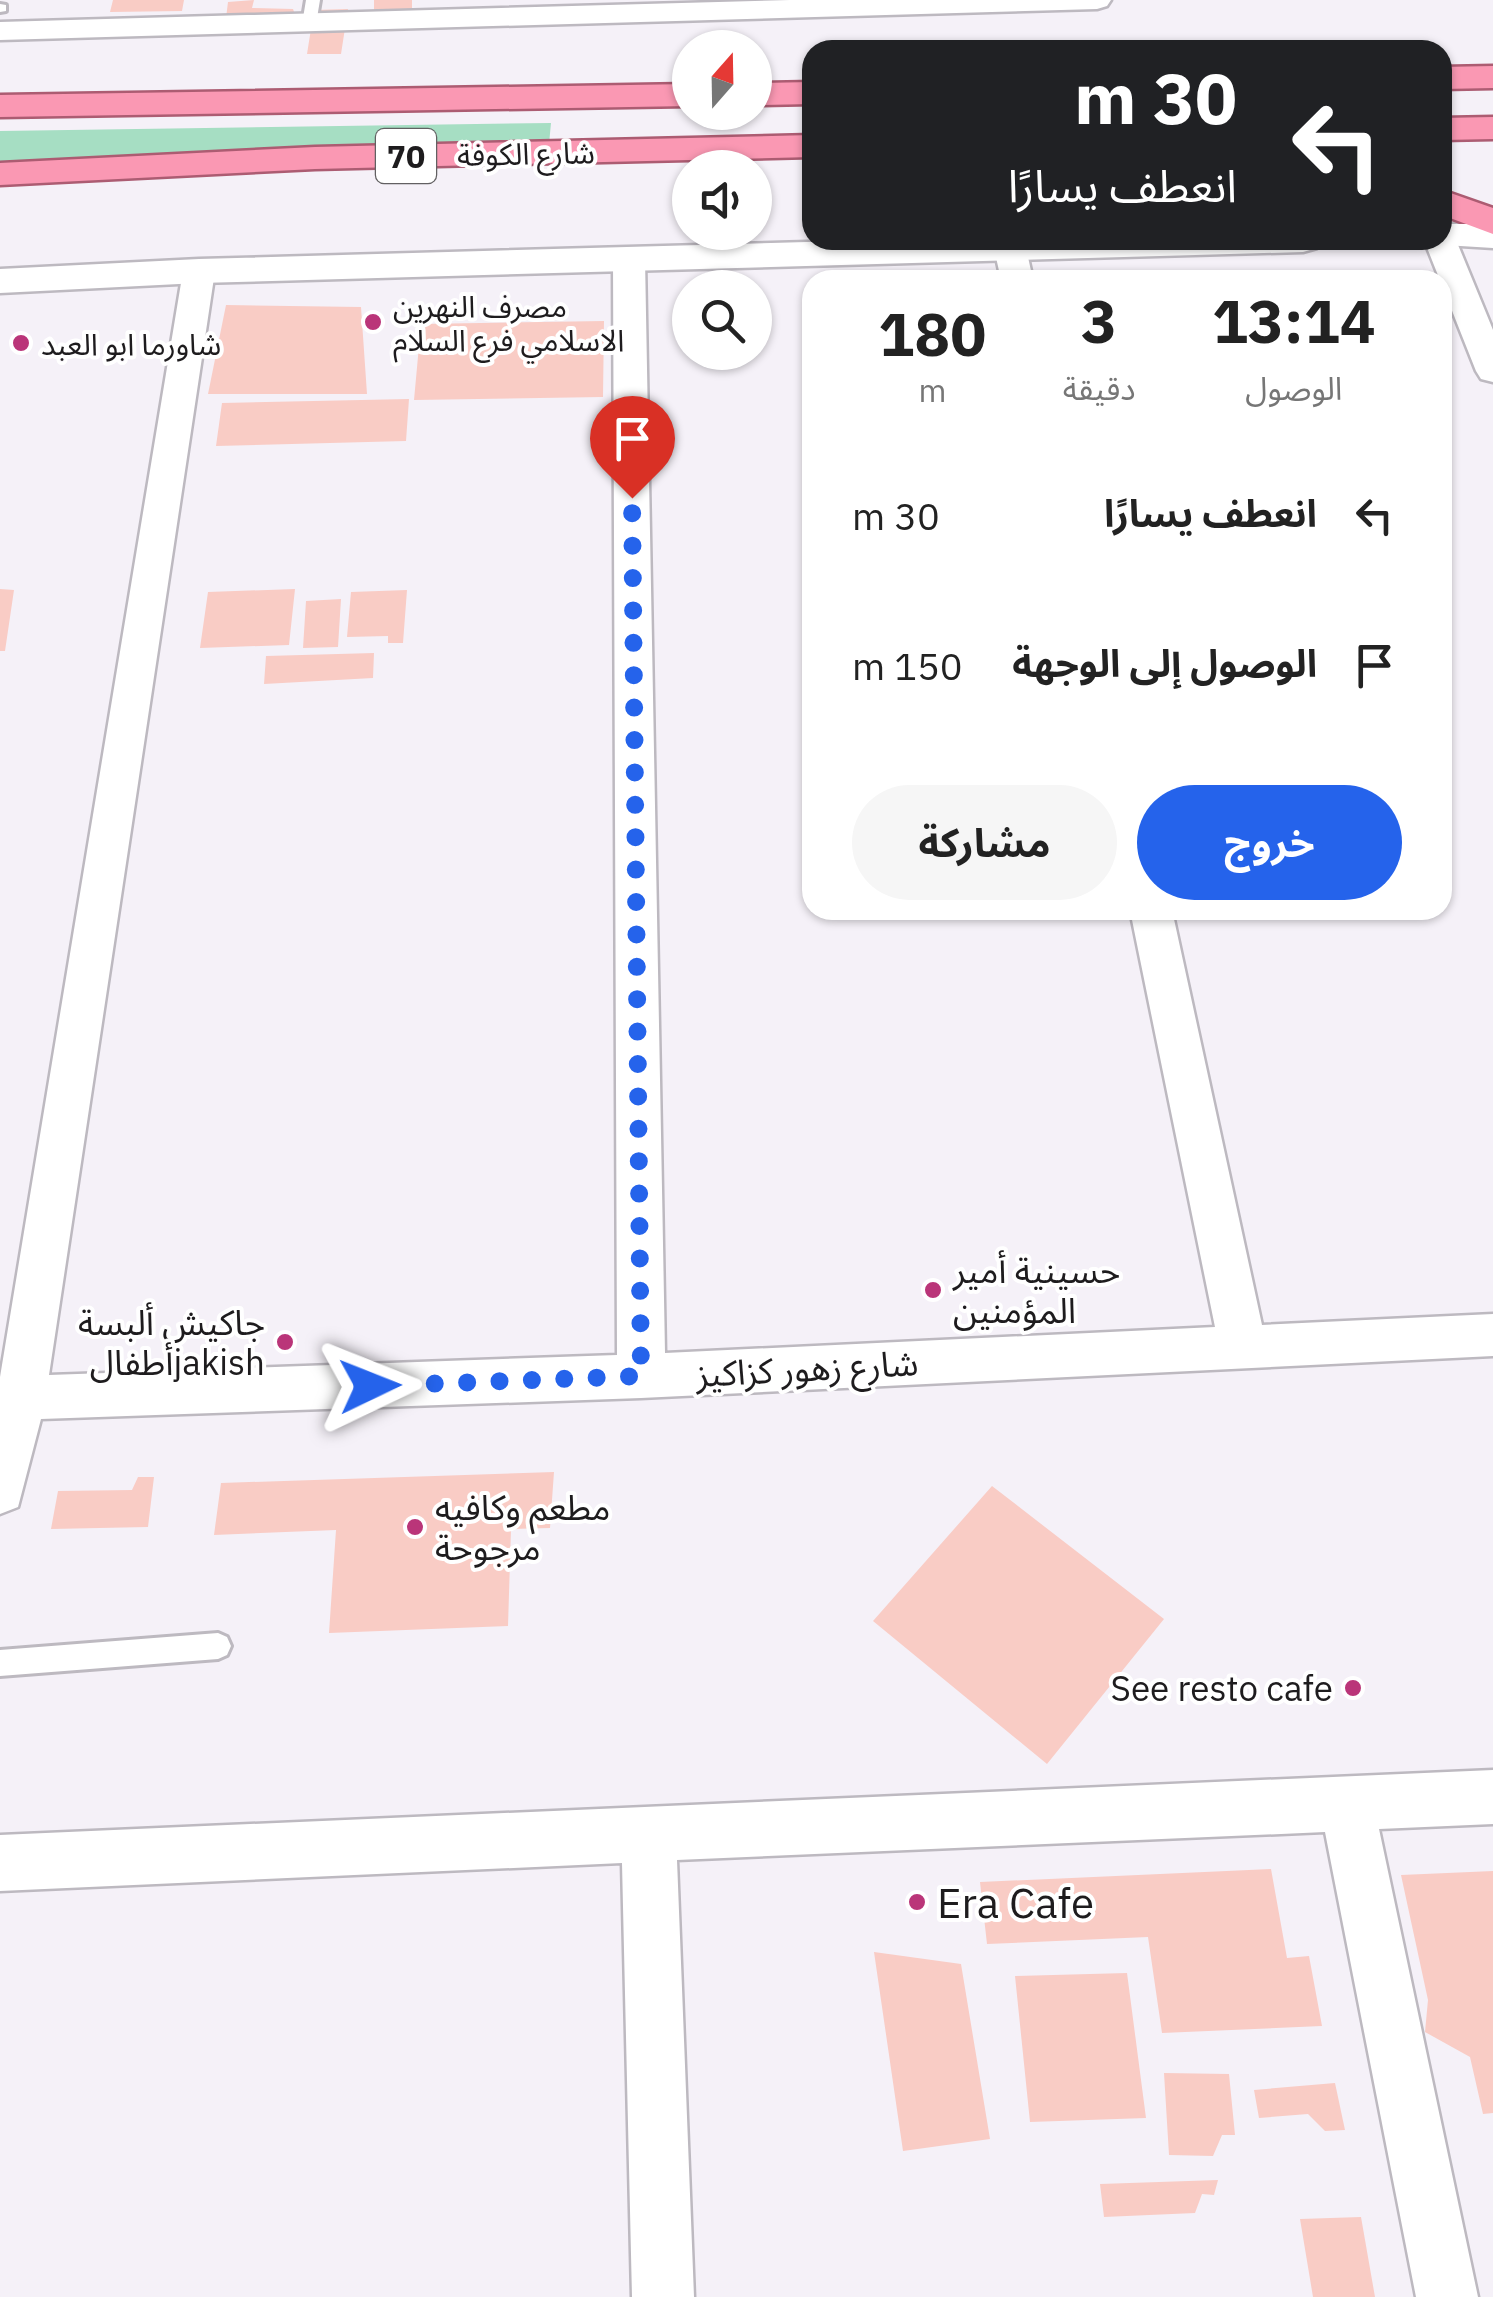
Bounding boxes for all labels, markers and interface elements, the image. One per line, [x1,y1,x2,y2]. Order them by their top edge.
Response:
north arrow [672,30,772,130]
map controls [672,30,772,370]
text: 30 m [1074,52,1237,143]
icon: left [1272,80,1402,210]
road number: 70 [376,129,436,183]
street label: شارع الكوفة [457,132,595,178]
button: sound [672,150,772,250]
text: انعطف يسارًا [1008,156,1237,214]
button: search [672,270,772,370]
text: 3 [1081,281,1117,360]
text: 13:14 [1212,281,1376,360]
place label: مصرف النهرين الاسلامي فرع السلام [393,286,625,363]
text: 180 [878,294,986,373]
marker: مصرف النهرين الاسلامي فرع السلام [362,311,384,333]
place label: شاورما ابو العبد [41,324,221,363]
marker: شاورما ابو العبد [10,332,32,354]
text: دقيقة [1063,367,1136,409]
text: الوصول [1245,367,1342,409]
text: m [918,369,946,411]
pin [590,396,675,499]
icon: arrive [605,411,660,466]
text: انعطف يسارًا [1104,488,1317,537]
icon: left [1347,488,1402,543]
text: 30 m [852,491,940,540]
text: الوصول إلى الوجهة [1012,638,1317,687]
icon: arrive [1347,638,1402,693]
text: 150 m [852,641,963,690]
button: مشاركة [852,785,1117,900]
button: خروج [1137,785,1402,900]
place label: حسينية أمير المؤمنين [952,1247,1120,1333]
marker: حسينية أمير المؤمنين [922,1279,944,1301]
place label: جاكيش ألبسة أطفالjakish [78,1299,265,1385]
marker: جاكيش ألبسة أطفالjakish [274,1331,296,1353]
position arrow [318,1334,422,1438]
street label: شارع زهور كزاكيز [694,1339,920,1401]
place label: مطعم وكافيه مرجوحة [435,1484,610,1570]
marker: مطعم وكافيه مرجوحة [404,1516,426,1538]
place label: See resto cafe [1111,1665,1333,1711]
marker: See resto cafe [1342,1677,1364,1699]
place label: Era Cafe [937,1875,1094,1930]
marker: Era Cafe [906,1891,928,1913]

